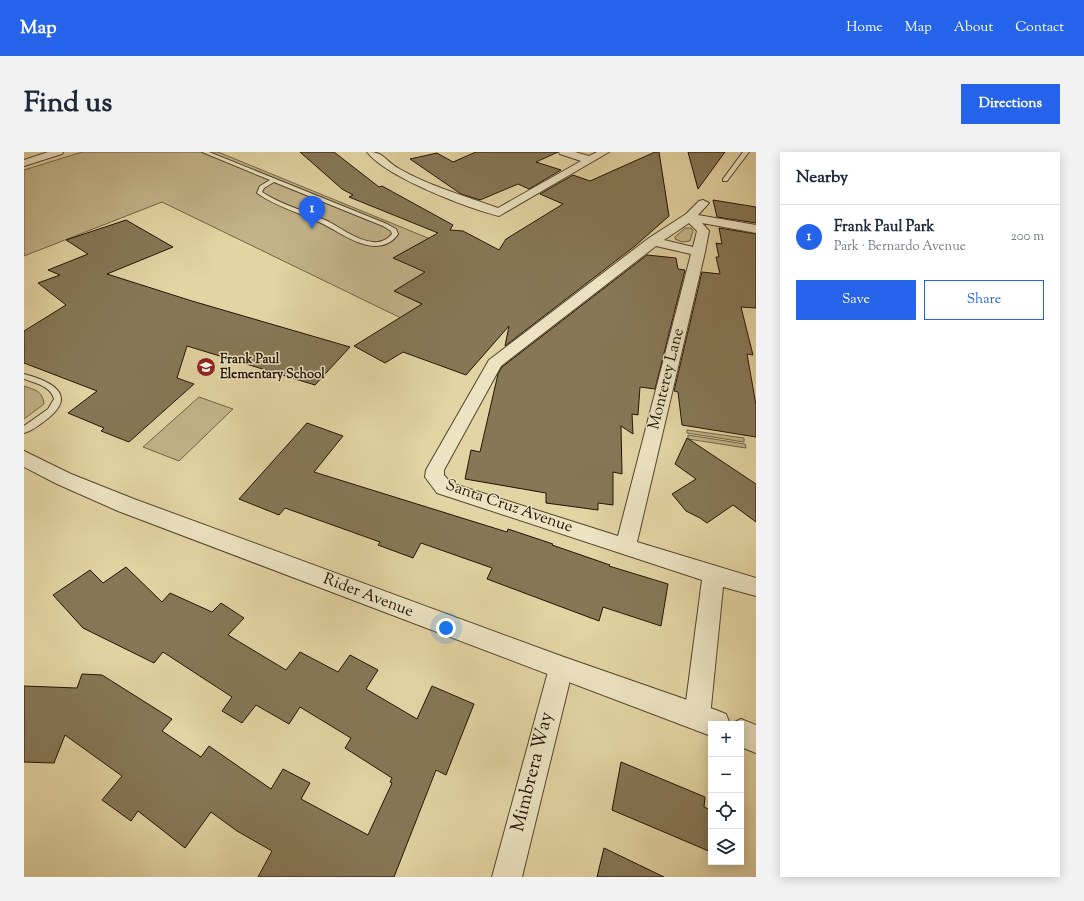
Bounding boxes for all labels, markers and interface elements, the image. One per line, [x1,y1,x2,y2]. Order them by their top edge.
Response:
text: Map [20,15,57,42]
text: Home [846,18,883,38]
text: Map [905,18,932,38]
text: About [954,18,993,38]
text: Contact [1015,18,1064,38]
text: Find us [24,84,112,124]
button: Directions [961,84,1060,124]
text: Nearby [796,166,848,190]
pin: 1 [299,196,325,229]
text: Frank Paul Park [834,217,935,238]
text: 1 [807,228,811,246]
text: 200 m [1011,228,1044,246]
text: Park · Bernardo Avenue [834,238,966,256]
button: Save [796,280,916,320]
button: Share [924,280,1044,320]
street label: Monterey Lane [643,326,691,432]
place label: Frank Paul Elementary School [220,351,325,384]
school or university icon: Frank Paul Elementary School [195,356,217,378]
street label: Santa Cruz Avenue [442,474,576,540]
street label: Rider Avenue [319,568,417,624]
your location [436,618,456,638]
street label: Mimbrera Way [505,709,561,835]
map controls [708,721,744,865]
button: + [708,721,744,757]
button: − [708,757,744,793]
button: locate [708,793,744,829]
button: layers [708,829,744,865]

